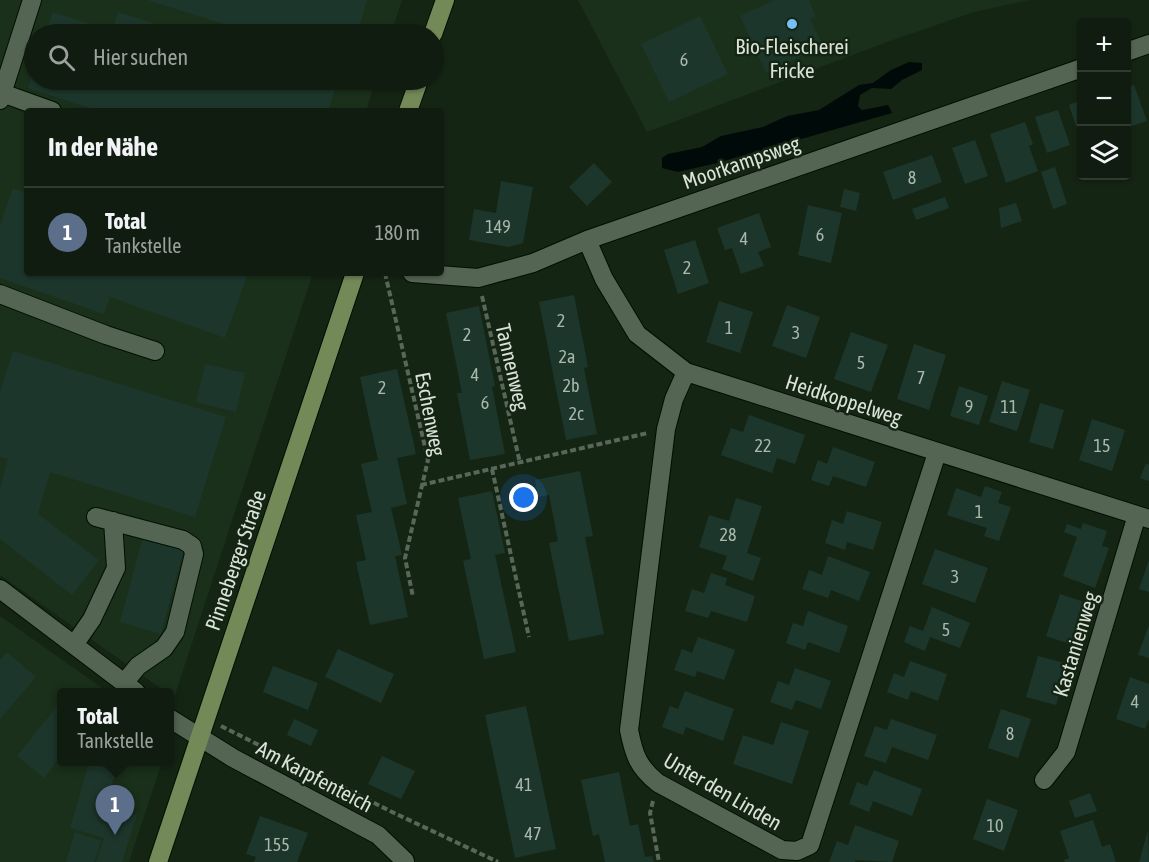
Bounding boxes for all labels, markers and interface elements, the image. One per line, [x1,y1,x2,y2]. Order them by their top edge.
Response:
marker: Bio-Fleischerei Fricke [785,17,799,31]
map controls [1077,18,1131,180]
button: + [1077,18,1131,72]
search box [24,24,444,90]
place label: Bio-Fleischerei Fricke [735,34,849,82]
icon: search [45,41,78,74]
text: Hier suchen [93,44,188,70]
house number: 6 [680,49,688,70]
button: − [1077,72,1131,126]
button: layers [1077,126,1131,180]
street label: Moorkampsweg [679,131,803,193]
text: In der Nähe [48,132,158,162]
house number: 8 [908,167,916,188]
text: Total [105,208,146,234]
house number: 149 [485,216,511,237]
text: 1 [63,221,72,244]
text: 180 m [375,221,420,244]
house number: 6 [816,224,824,245]
house number: 4 [740,228,748,249]
text: Tankstelle [105,234,181,257]
house number: 2 [683,257,691,278]
house number: 2 [557,310,565,331]
house number: 1 [725,317,733,338]
street label: Tannenweg [491,321,535,413]
house number: 3 [792,322,800,343]
house number: 2 [463,324,471,345]
house number: 2a [559,346,575,367]
house number: 5 [857,352,865,373]
house number: 4 [471,364,479,385]
house number: 7 [917,367,925,388]
street label: Heidkoppelweg [783,369,905,429]
street label: Eschenweg [411,370,451,458]
house number: 2b [563,375,580,396]
house number: 2 [378,377,386,398]
house number: 6 [481,392,489,413]
house number: 9 [965,396,973,417]
house number: 11 [1001,396,1017,417]
house number: 2c [568,403,584,424]
house number: 22 [755,435,771,456]
house number: 15 [1094,435,1110,456]
your location [509,483,538,512]
street label: Pinneberger Straße [200,487,270,633]
house number: 1 [975,501,983,522]
house number: 28 [720,524,736,545]
house number: 3 [951,566,959,587]
street label: Kastanienweg [1048,589,1102,699]
house number: 5 [942,619,950,640]
popup [57,688,174,766]
house number: 4 [1131,691,1139,712]
text: Total [77,703,118,729]
house number: 8 [1006,723,1014,744]
text: Tankstelle [77,729,154,752]
street label: Am Karpfenteich [253,735,377,817]
street label: Unter den Linden [660,748,786,834]
house number: 41 [516,774,532,795]
pin: 1 [96,786,134,835]
house number: 10 [987,815,1003,836]
house number: 47 [525,823,541,844]
house number: 155 [264,834,290,855]

